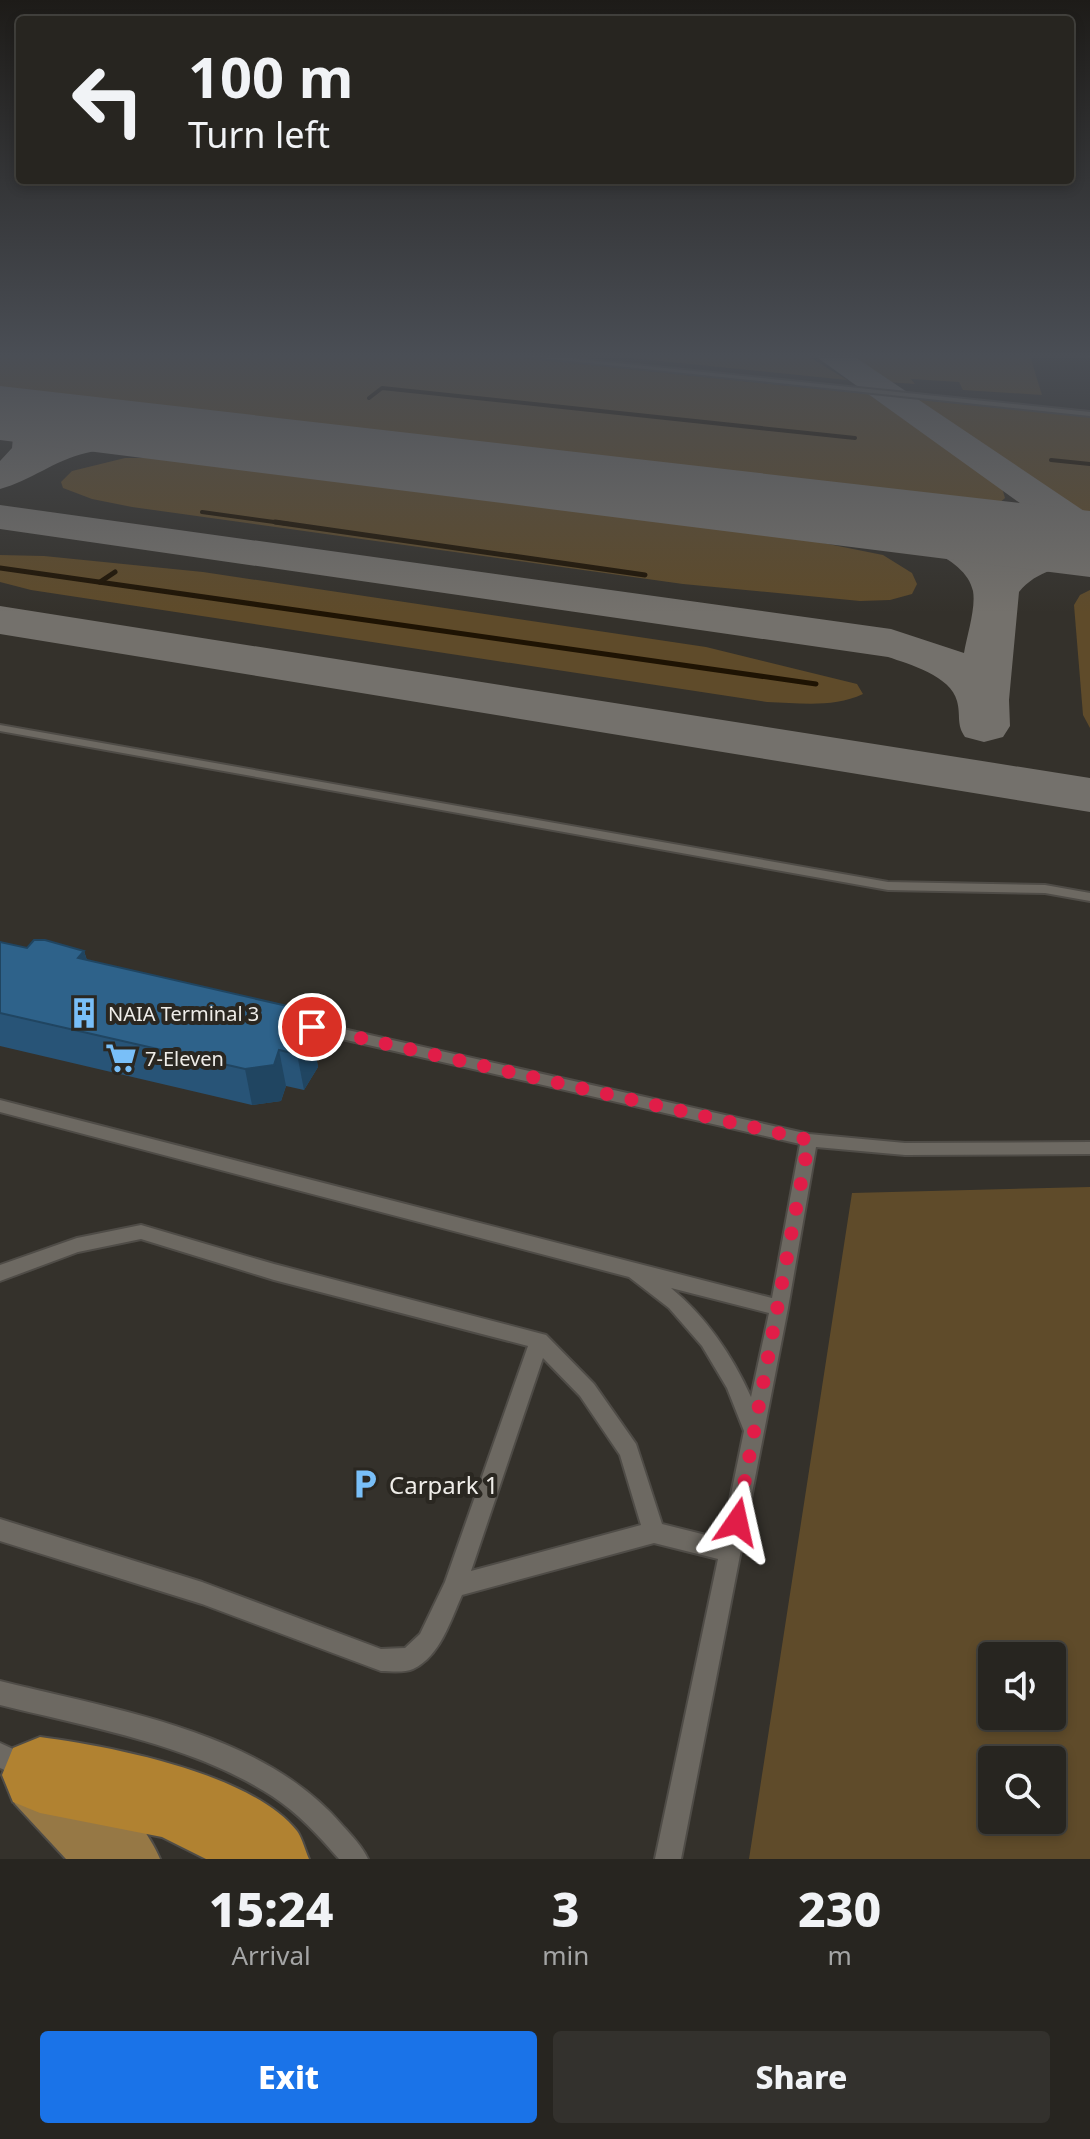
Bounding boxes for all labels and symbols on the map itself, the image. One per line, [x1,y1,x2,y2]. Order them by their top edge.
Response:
pin [278,993,346,1061]
building icon: NAIA Terminal 3 [67,996,101,1030]
place label: NAIA Terminal 3 [108,1000,259,1027]
supermarket icon: 7-Eleven [104,1041,138,1075]
place label: 7-Eleven [145,1045,224,1072]
parking icon: Carpark 1 [348,1467,382,1501]
place label: Carpark 1 [389,1468,498,1501]
position arrow [695,1480,779,1564]

